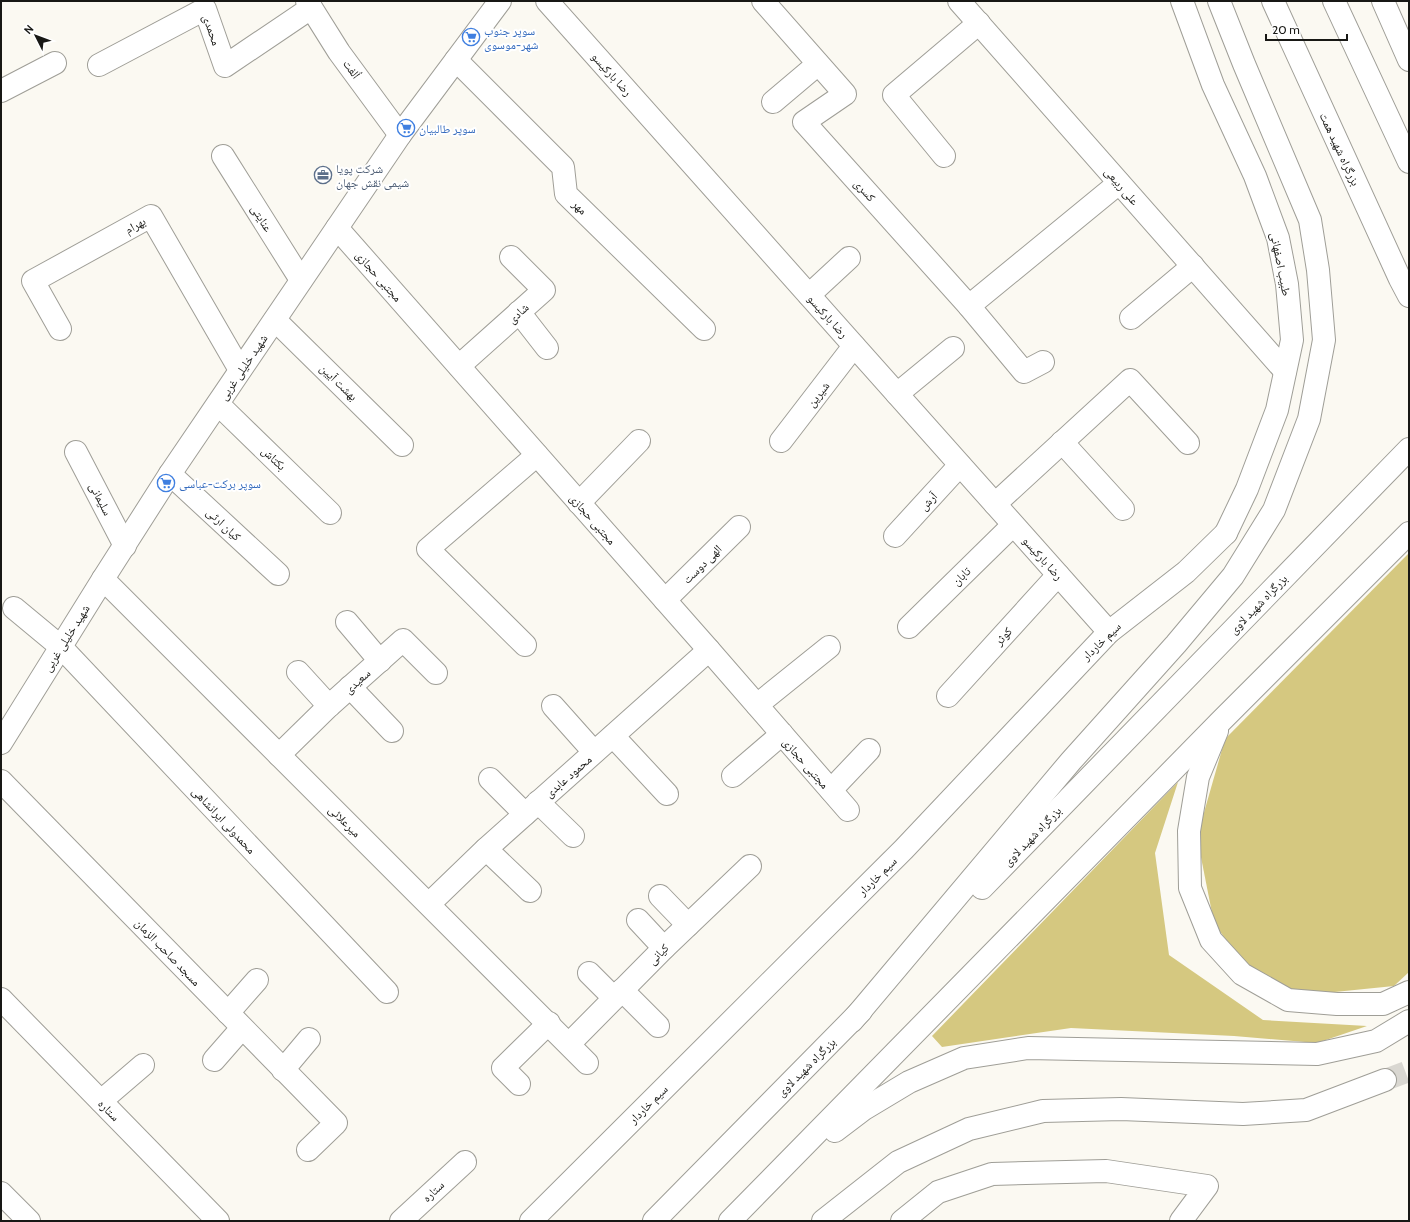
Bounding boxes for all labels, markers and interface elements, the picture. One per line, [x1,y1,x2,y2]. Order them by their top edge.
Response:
street label: محمدی [200,13,224,47]
north arrow [16,16,56,56]
scale bar [1266,16,1347,42]
text: N [21,22,36,37]
text: 20 m [1272,22,1300,37]
place label: سوپر جنوب شهر-موسوی [484,23,539,52]
supermarket icon: سوپر جنوب شهر-موسوی [461,27,481,47]
street label: رضا بارکیسو [588,49,636,99]
street label: اُلفت [340,57,364,82]
street label: بزرگراه شهید همت [1316,110,1364,188]
supermarket icon: سوپر طالبیان [396,118,416,138]
place label: سوپر طالبیان [419,121,476,136]
place label: شرکت پویا شیمی نقش جهان [336,161,409,190]
street label: علی ربیعی [1101,164,1143,208]
office icon: شرکت پویا شیمی نقش جهان [313,165,333,185]
street label: کسری [851,176,879,204]
street label: مهر [569,196,591,218]
street label: عنایتی [248,202,276,234]
street label: بهرام [122,213,149,238]
street label: طبیب اصفهانی [1267,231,1295,297]
street label: مجتبی حجازی [352,247,405,305]
street label: رضا بارکیسو [804,291,852,341]
street label: شادی [504,300,532,326]
street label: شهید خلیلی غربی [215,331,271,403]
street label: بهشت آیین [317,360,361,404]
street label: شیرین [803,378,833,410]
street label: بکتاش [258,443,289,474]
supermarket icon: سوپر برکت-عباسی [156,473,176,493]
place label: سوپر برکت-عباسی [179,476,261,491]
street label: سلیمانی [86,480,116,518]
street label: آرش [916,488,941,513]
street label: مجتبی حجازی [566,490,619,548]
street label: کیان ارثی [203,504,244,544]
street label: رضا بارکیسو [1019,533,1067,583]
street label: الهی دوست [679,541,725,587]
street label: تابان [948,563,974,589]
street label: بزرگراه شهید لاوی [1226,571,1291,637]
street label: شهید خلیلی غربی [39,602,93,675]
street label: سیم خاردار [1077,619,1125,665]
street label: کوثر [990,624,1015,649]
street label: سعیدی [341,665,373,697]
street label: مجتبی حجازی [779,734,832,792]
street label: محمود عابدی [541,752,595,801]
street label: محمدولی ایرانشاهی [189,783,259,857]
street label: میرعلائی [326,802,364,840]
street label: بزرگراه شهید لاوی [1000,803,1065,869]
street label: سیم خاردار [854,853,900,900]
street label: مسجد صاحب الزمان [132,915,204,989]
street label: کیانی [644,940,672,968]
street label: بزرگراه شهید لاوی [773,1034,839,1100]
street label: سیم خاردار [625,1081,671,1128]
street label: ستاره [95,1096,123,1124]
street label: ستاره [419,1177,447,1205]

